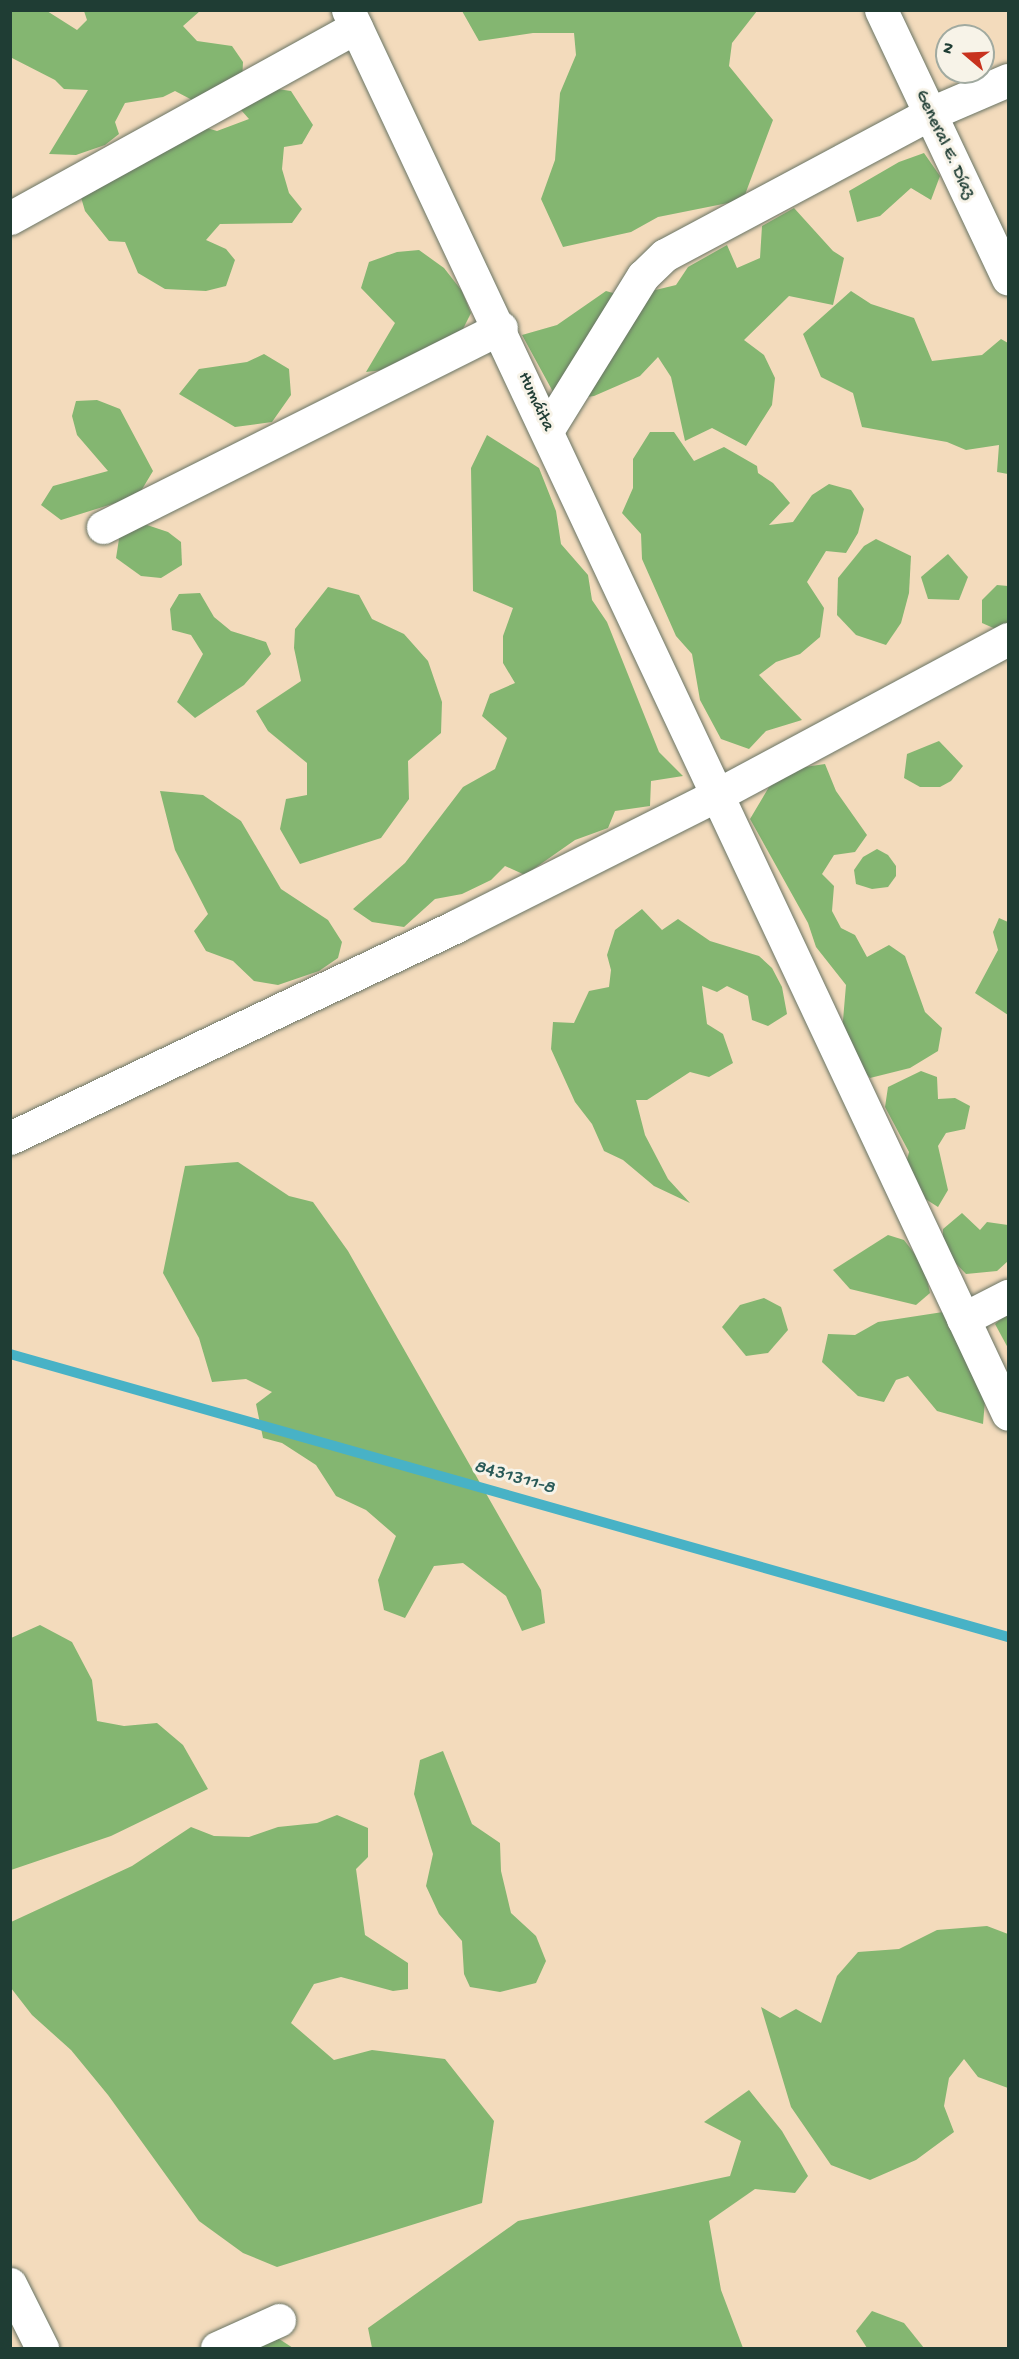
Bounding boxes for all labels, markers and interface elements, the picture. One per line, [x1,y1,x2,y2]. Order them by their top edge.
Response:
north arrow [935,24,995,84]
text: N [939,41,960,57]
street label: General E. Díaz [909,87,979,203]
street label: Humáita [512,369,558,435]
water label: 8431311-8 [471,1455,557,1501]

